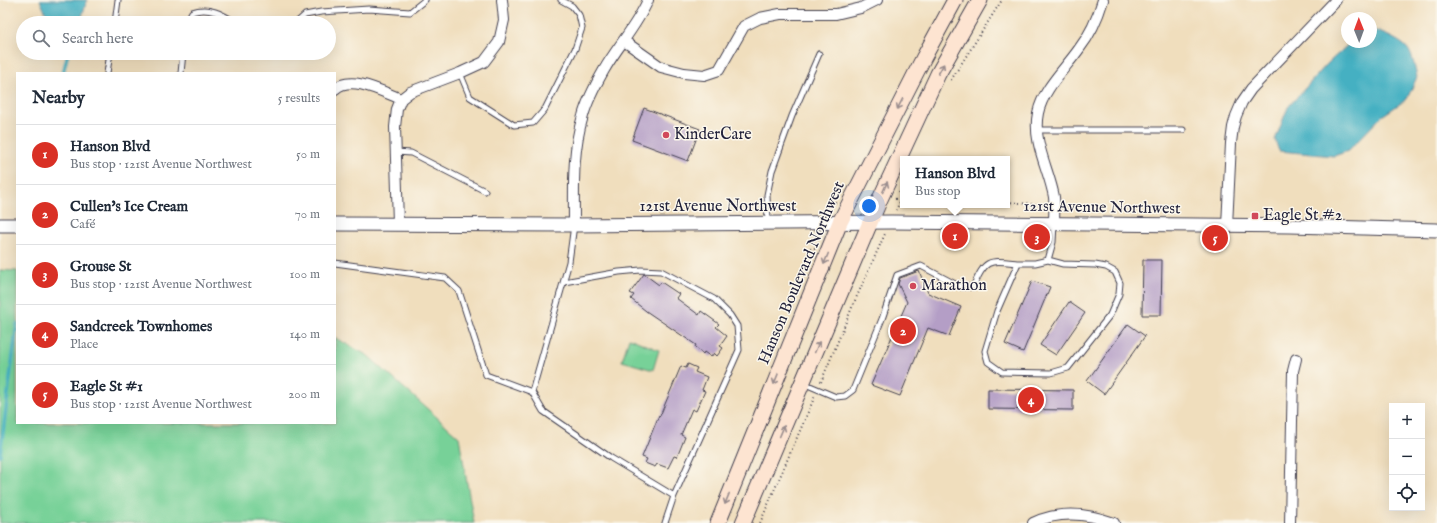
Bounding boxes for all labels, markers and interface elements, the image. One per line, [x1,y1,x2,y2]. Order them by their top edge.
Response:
north arrow [1341,12,1377,48]
search box [16,16,336,60]
icon: search [30,27,52,49]
text: Search here [62,29,133,48]
one-way arrow [937,63,945,75]
text: Nearby [32,88,85,109]
text: 5 results [278,90,320,107]
one-way arrow [896,98,903,110]
place label: KinderCare [674,125,752,145]
marker: KinderCare [661,130,671,140]
text: Hanson Blvd [70,137,150,156]
text: 1 [43,146,47,163]
text: 50 m [296,146,320,163]
text: Bus stop · 121st Avenue Northwest [70,156,252,173]
popup [900,156,1010,208]
text: Hanson Blvd [915,164,995,183]
street label: Hanson Boulevard Northwest [754,178,850,368]
one-way arrow [882,181,889,193]
text: Bus stop [915,183,961,200]
your location [859,196,879,216]
text: Cullen's Ice Cream [70,197,188,216]
street label: 121st Avenue Northwest [640,197,797,217]
street label: 121st Avenue Northwest [1023,197,1181,219]
text: 2 [42,206,48,223]
text: 70 m [295,206,320,223]
place label: Eagle St #2 [1263,206,1342,226]
marker: Eagle St #2 [1250,211,1260,221]
text: Café [70,216,96,233]
pin: 1 [942,221,968,251]
pin: 3 [1024,222,1050,252]
pin: 5 [1202,223,1228,253]
one-way arrow [821,252,829,264]
text: Grouse St [70,257,132,276]
text: 3 [43,266,47,283]
text: 100 m [290,266,320,283]
text: Bus stop · 121st Avenue Northwest [70,276,252,293]
place label: Marathon [921,276,987,296]
marker: Marathon [908,281,918,291]
pin: 2 [890,316,916,346]
text: Sandcreek Townhomes [70,317,212,336]
text: 4 [42,326,48,343]
text: 140 m [290,326,320,343]
text: Place [70,336,98,353]
one-way arrow [814,341,821,353]
one-way arrow [772,372,780,384]
text: Eagle St #1 [70,377,143,396]
pin: 4 [1018,385,1044,415]
text: 5 [43,386,47,403]
text: 200 m [288,386,320,403]
text: Bus stop · 121st Avenue Northwest [70,396,252,413]
map controls [1389,403,1425,511]
button: + [1389,403,1425,439]
one-way arrow [778,425,786,437]
button: − [1389,439,1425,475]
button: locate [1389,475,1425,511]
one-way arrow [723,493,731,505]

